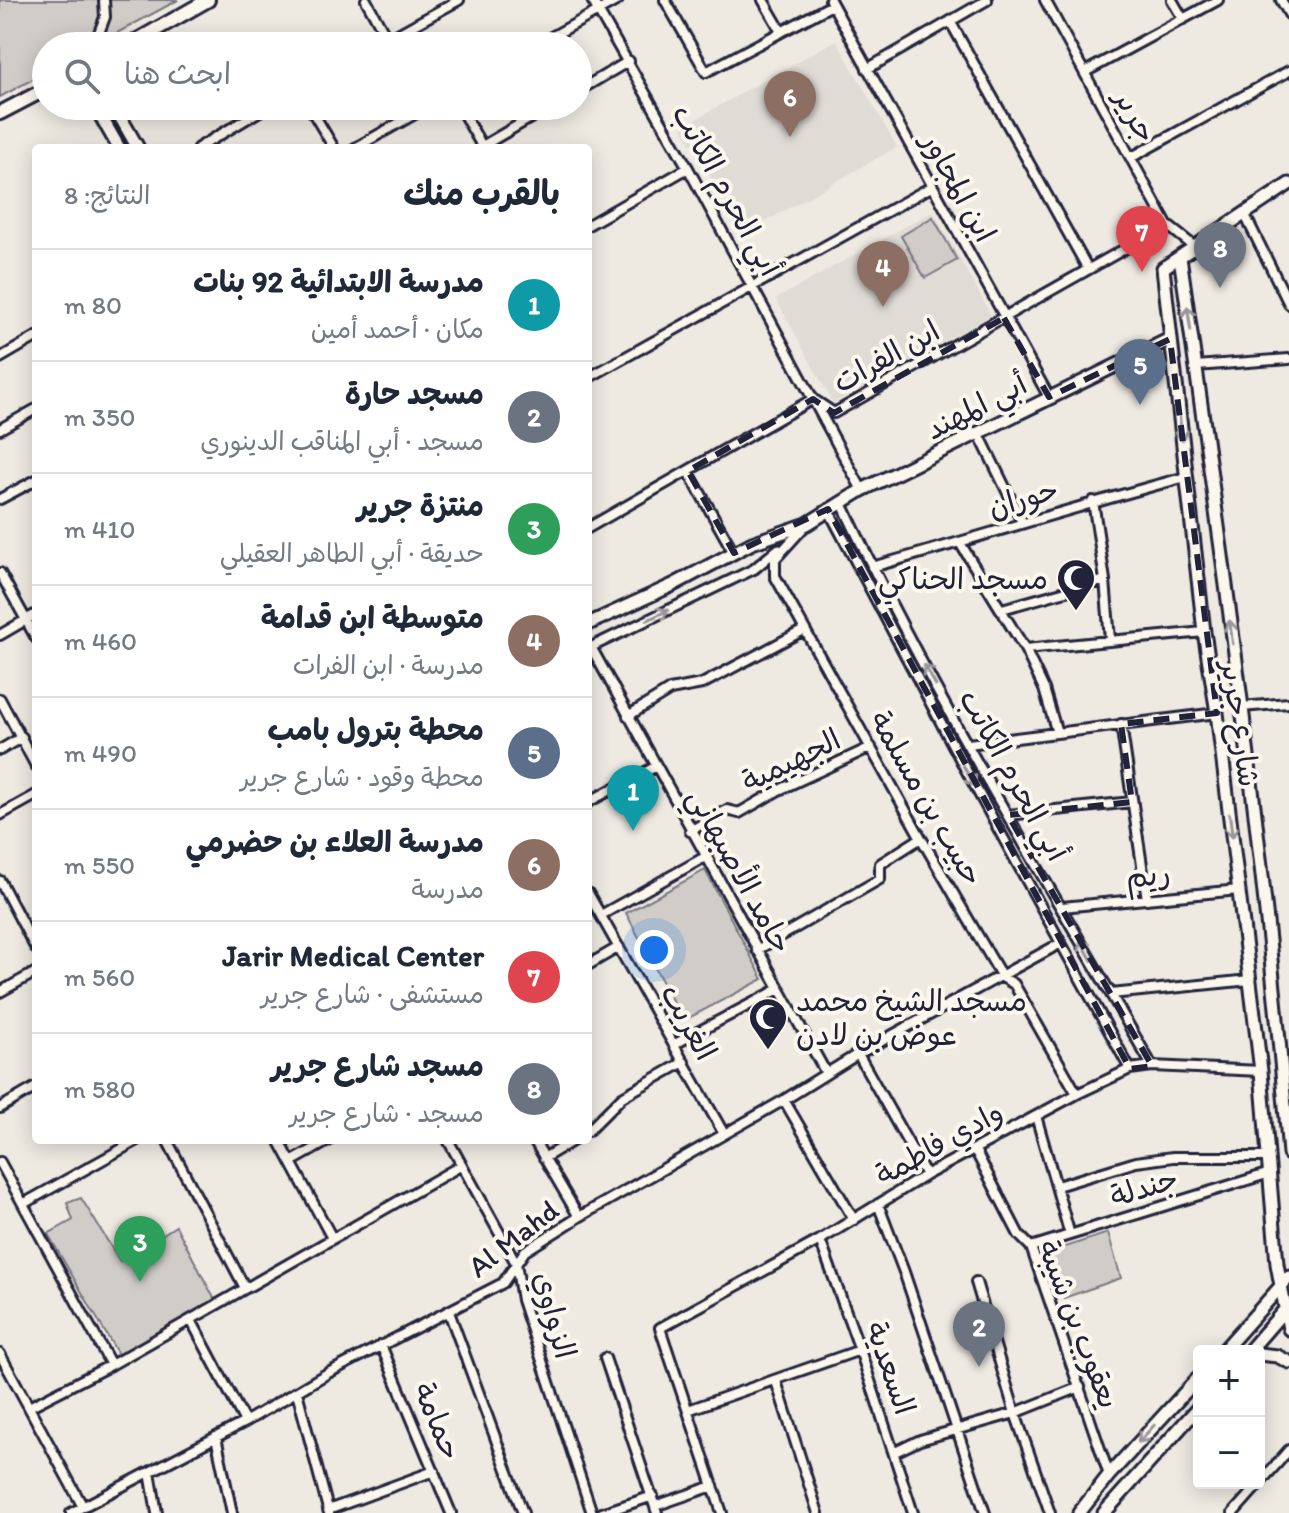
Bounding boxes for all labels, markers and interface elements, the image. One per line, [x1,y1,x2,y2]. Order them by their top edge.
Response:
search box [32,32,592,120]
icon: search [60,54,104,98]
text: ابحث هنا [124,55,231,92]
pin: 6 [764,71,816,137]
street label: جرير [1105,80,1165,149]
street label: أبي الحرم الكاتب [658,98,789,286]
street label: ابن المجاور [912,123,1004,248]
text: بالقرب منك [403,173,560,214]
text: النتائج: 8 [64,179,150,211]
pin: 7 [1116,206,1168,272]
pin: 8 [1194,222,1246,288]
pin: 4 [857,241,909,307]
text: مدرسة الابتدائية 92 بنات [193,263,484,300]
text: 80 m [64,289,122,321]
text: 1 [528,289,540,321]
one-way arrow [1181,306,1196,332]
street label: ابن الفرات [826,312,946,400]
text: مكان · أحمد أمين [311,313,484,345]
pin: 5 [1114,339,1166,405]
street label: أبي المهند [919,365,1037,454]
text: مسجد حارة [345,375,484,412]
text: 350 m [64,401,136,433]
text: 2 [527,401,541,433]
one-way arrow [1173,416,1188,442]
text: مسجد · أبي المناقب الدينوري [200,425,484,457]
street label: حوران [983,470,1062,528]
text: منتزة جرير [357,487,484,524]
text: 410 m [64,513,135,545]
text: 3 [527,513,541,545]
text: حديقة · أبي الطاهر العقيلي [220,537,484,569]
mosque icon: مسجد الحناكي [1055,557,1097,612]
place label: مسجد الحناكي [878,560,1048,605]
text: متوسطة ابن قدامة [261,599,484,636]
one-way arrow [646,607,670,622]
one-way arrow [1223,620,1238,645]
text: 460 m [64,625,137,657]
text: 4 [526,625,542,657]
text: مدرسة · ابن الفرات [293,649,484,681]
street label: شارع جرير [1210,656,1268,790]
one-way arrow [922,663,938,687]
street label: أبي الحرم الكاتب [945,683,1076,871]
street label: حبيب بن مسلمة [862,704,992,892]
text: محطة بترول بامب [268,711,484,748]
street label: الجهيمية [736,720,846,800]
text: 490 m [64,737,137,769]
text: 5 [527,737,541,769]
text: محطة وقود · شارع جرير [240,761,484,793]
one-way arrow [961,764,977,787]
pin: 1 [607,765,659,831]
street label: حامد الأصبهاني [673,781,801,963]
one-way arrow [1224,813,1239,838]
text: مدرسة العلاء بن حضرمي [185,823,484,860]
text: 550 m [64,849,135,881]
text: 6 [527,849,541,881]
street label: ريم [1124,854,1173,900]
text: مدرسة [412,873,484,905]
your location [634,930,674,970]
text: Jarir Medical Center [222,937,484,974]
one-way arrow [1078,939,1094,962]
text: 560 m [64,961,135,993]
text: 7 [528,961,540,993]
street label: الغريب [653,977,725,1067]
text: مستشفى · شارع جرير [261,978,484,1010]
place label: مسجد الشيخ محمد عوض بن لادن [796,982,1027,1053]
mosque icon: مسجد الشيخ محمد عوض بن لادن [747,996,789,1051]
text: مسجد شارع جرير [272,1047,484,1084]
text: 580 m [64,1073,136,1105]
text: 8 [527,1073,541,1105]
street label: وادي فاطمة [869,1093,1011,1196]
text: مسجد · شارع جرير [290,1097,484,1129]
street label: جندلة [1106,1159,1182,1215]
street label: Al Mahd [460,1191,566,1285]
pin: 3 [114,1216,166,1282]
street label: يعقوب بن شيبة [1029,1234,1128,1414]
street label: الزواوي [523,1267,584,1363]
pin: 2 [953,1301,1005,1367]
street label: السعدية [858,1317,924,1419]
map controls [1193,1345,1265,1489]
button: + [1193,1345,1265,1417]
street label: حمامة [406,1377,471,1464]
button: − [1193,1417,1265,1489]
one-way arrow [1138,1424,1156,1444]

